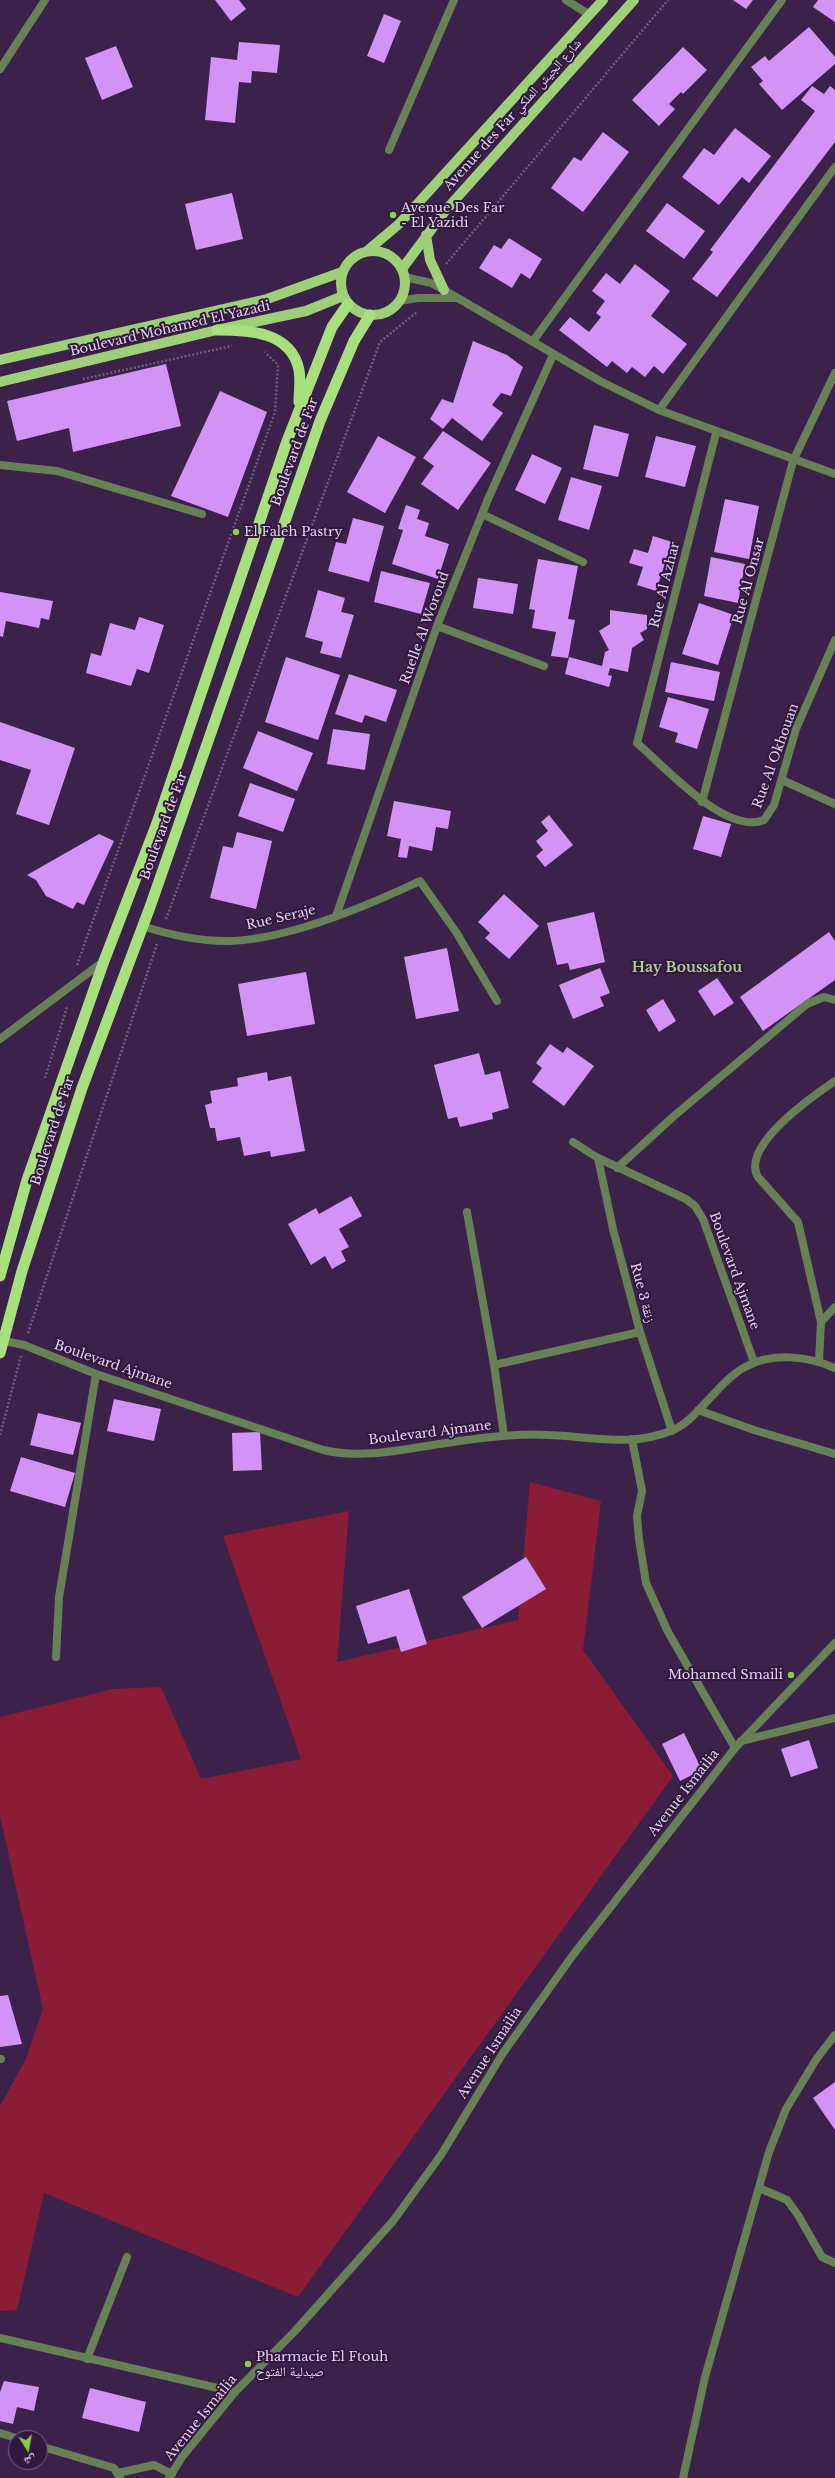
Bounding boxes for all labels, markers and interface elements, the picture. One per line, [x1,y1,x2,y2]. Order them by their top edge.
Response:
street label: Avenue des Far شارع الجيش الملكي [441,36,585,194]
place label: Avenue Des Far - El Yazidi [401,200,504,231]
marker: Avenue Des Far - El Yazidi [388,210,398,220]
street label: Boulevard Mohamed El Yazadi [68,298,272,360]
street label: Boulevard de Far [268,396,322,508]
place label: El Faleh Pastry [244,524,342,540]
marker: El Faleh Pastry [231,527,241,537]
street label: Rue Al Onsar [730,536,768,626]
street label: Rue Al Azhar [647,541,683,629]
street label: Ruelle Al Woroud [397,569,453,687]
street label: Rue Al Okhouan [750,701,802,811]
street label: Boulevard de Far [137,770,191,882]
street label: Rue Seraje [245,902,317,934]
district label: Hay Boussafou [632,960,742,976]
street label: Boulevard de Far [28,1074,78,1188]
street label: Boulevard Ajmane [705,1210,763,1332]
street label: Rue 3 زنقة [627,1261,657,1325]
street label: Boulevard Ajmane [52,1337,174,1393]
street label: Boulevard Ajmane [368,1418,492,1448]
place label: Mohamed Smaili [668,1667,783,1683]
marker: Mohamed Smaili [786,1670,796,1680]
street label: Avenue Ismailia [645,1746,723,1840]
street label: Avenue Ismailia [455,2004,525,2102]
place label: Pharmacie El Ftouh صيدلية الفتوح [256,2349,388,2380]
marker: Pharmacie El Ftouh صيدلية الفتوح [243,2359,253,2369]
street label: Avenue Ismailia [162,2372,240,2464]
north arrow [8,2430,48,2470]
text: ش [23,2453,37,2469]

